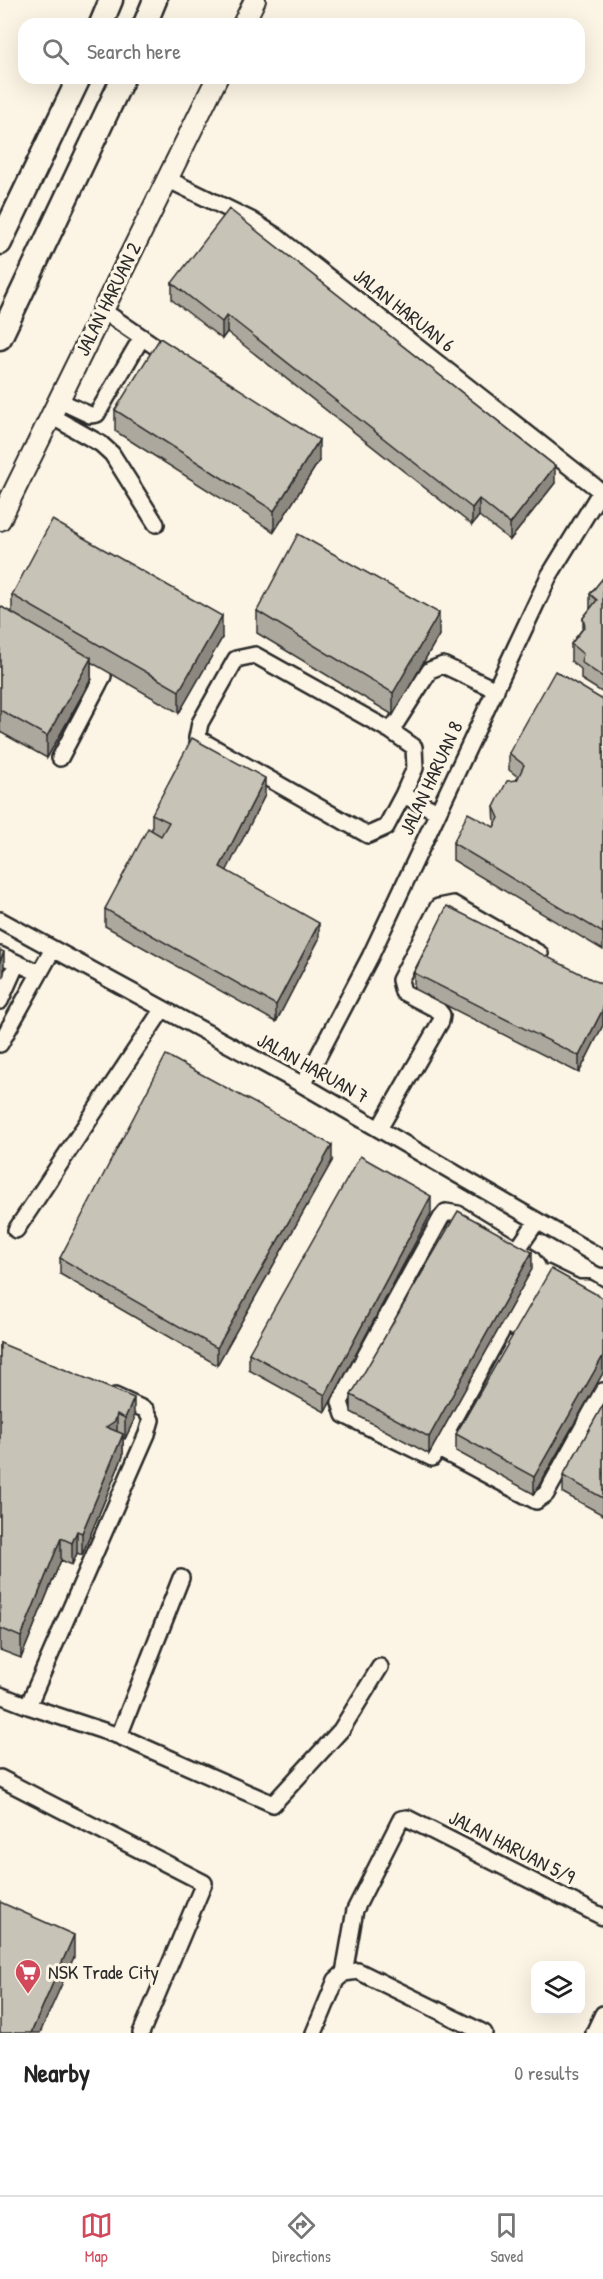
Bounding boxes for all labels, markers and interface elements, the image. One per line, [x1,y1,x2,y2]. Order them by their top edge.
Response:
search box [18,18,585,84]
icon: search [39,35,72,68]
text: Search here [87,36,181,66]
street label: JALAN HARUAN 2 [68,237,147,360]
street label: JALAN HARUAN 6 [348,261,461,358]
street label: JALAN HARUAN 8 [392,717,469,839]
street label: JALAN HARUAN 7 [253,1026,374,1109]
street label: JALAN HARUAN 5/9 [445,1803,580,1890]
supermarket icon: NSK Trade City [13,1957,43,1995]
place label: NSK Trade City [48,1958,159,1985]
map controls [531,1961,585,2015]
button: layers [531,1961,585,2015]
text: Nearby [24,2055,90,2090]
text: 0 results [514,2059,579,2086]
tab: Map [80,2209,113,2267]
tab: Directions [272,2209,331,2267]
tab: Saved [490,2209,523,2267]

